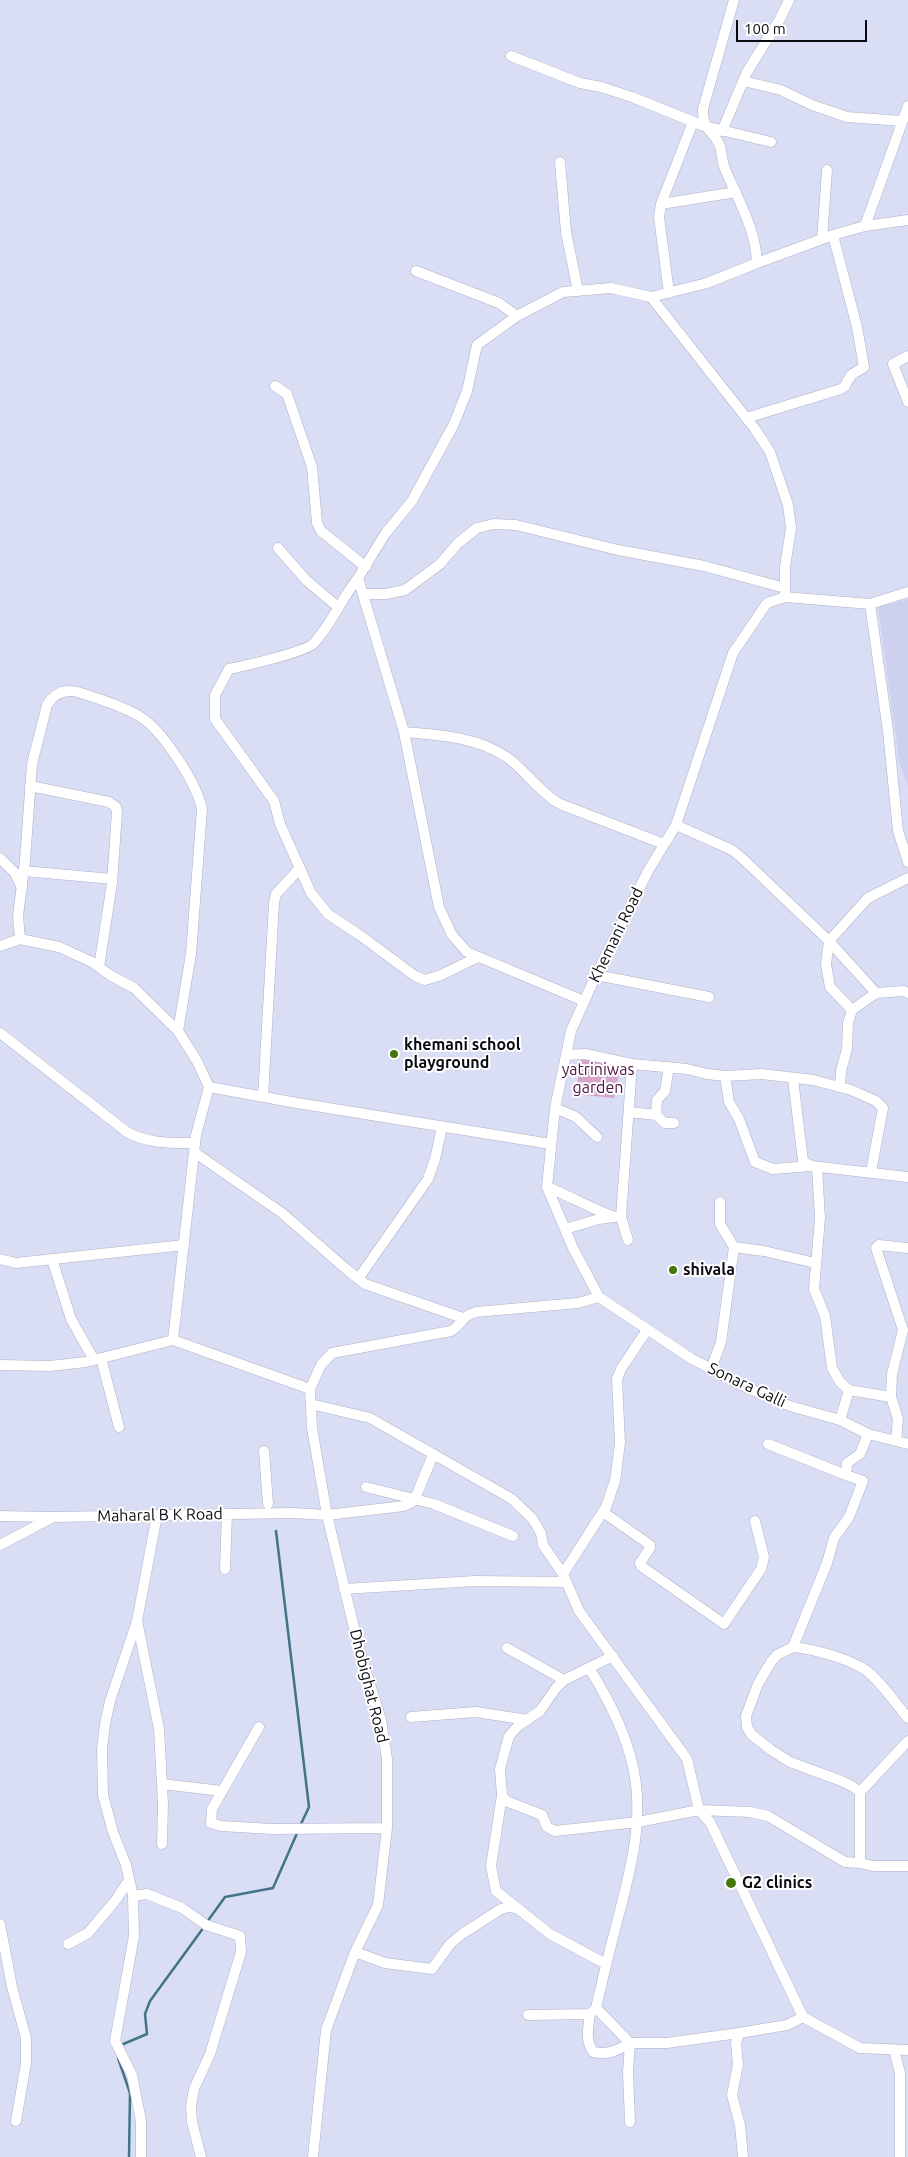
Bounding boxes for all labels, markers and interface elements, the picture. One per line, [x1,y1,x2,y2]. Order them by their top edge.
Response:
scale bar [738,10,869,42]
text: 100 m [744,20,786,37]
street label: Khemani Road [585,884,647,986]
place label: khemani school playground [404,1035,521,1073]
marker: khemani school playground [388,1048,400,1060]
park label: yatriniwas garden [562,1060,634,1098]
place label: shivala [683,1260,735,1280]
marker: shivala [667,1264,679,1276]
street label: Sonara Galli [705,1359,789,1411]
street label: Maharal B K Road [97,1504,223,1526]
street label: Dhobighat Road [346,1627,392,1745]
place label: G2 clinics [742,1873,812,1893]
marker: G2 clinics [724,1876,738,1890]

